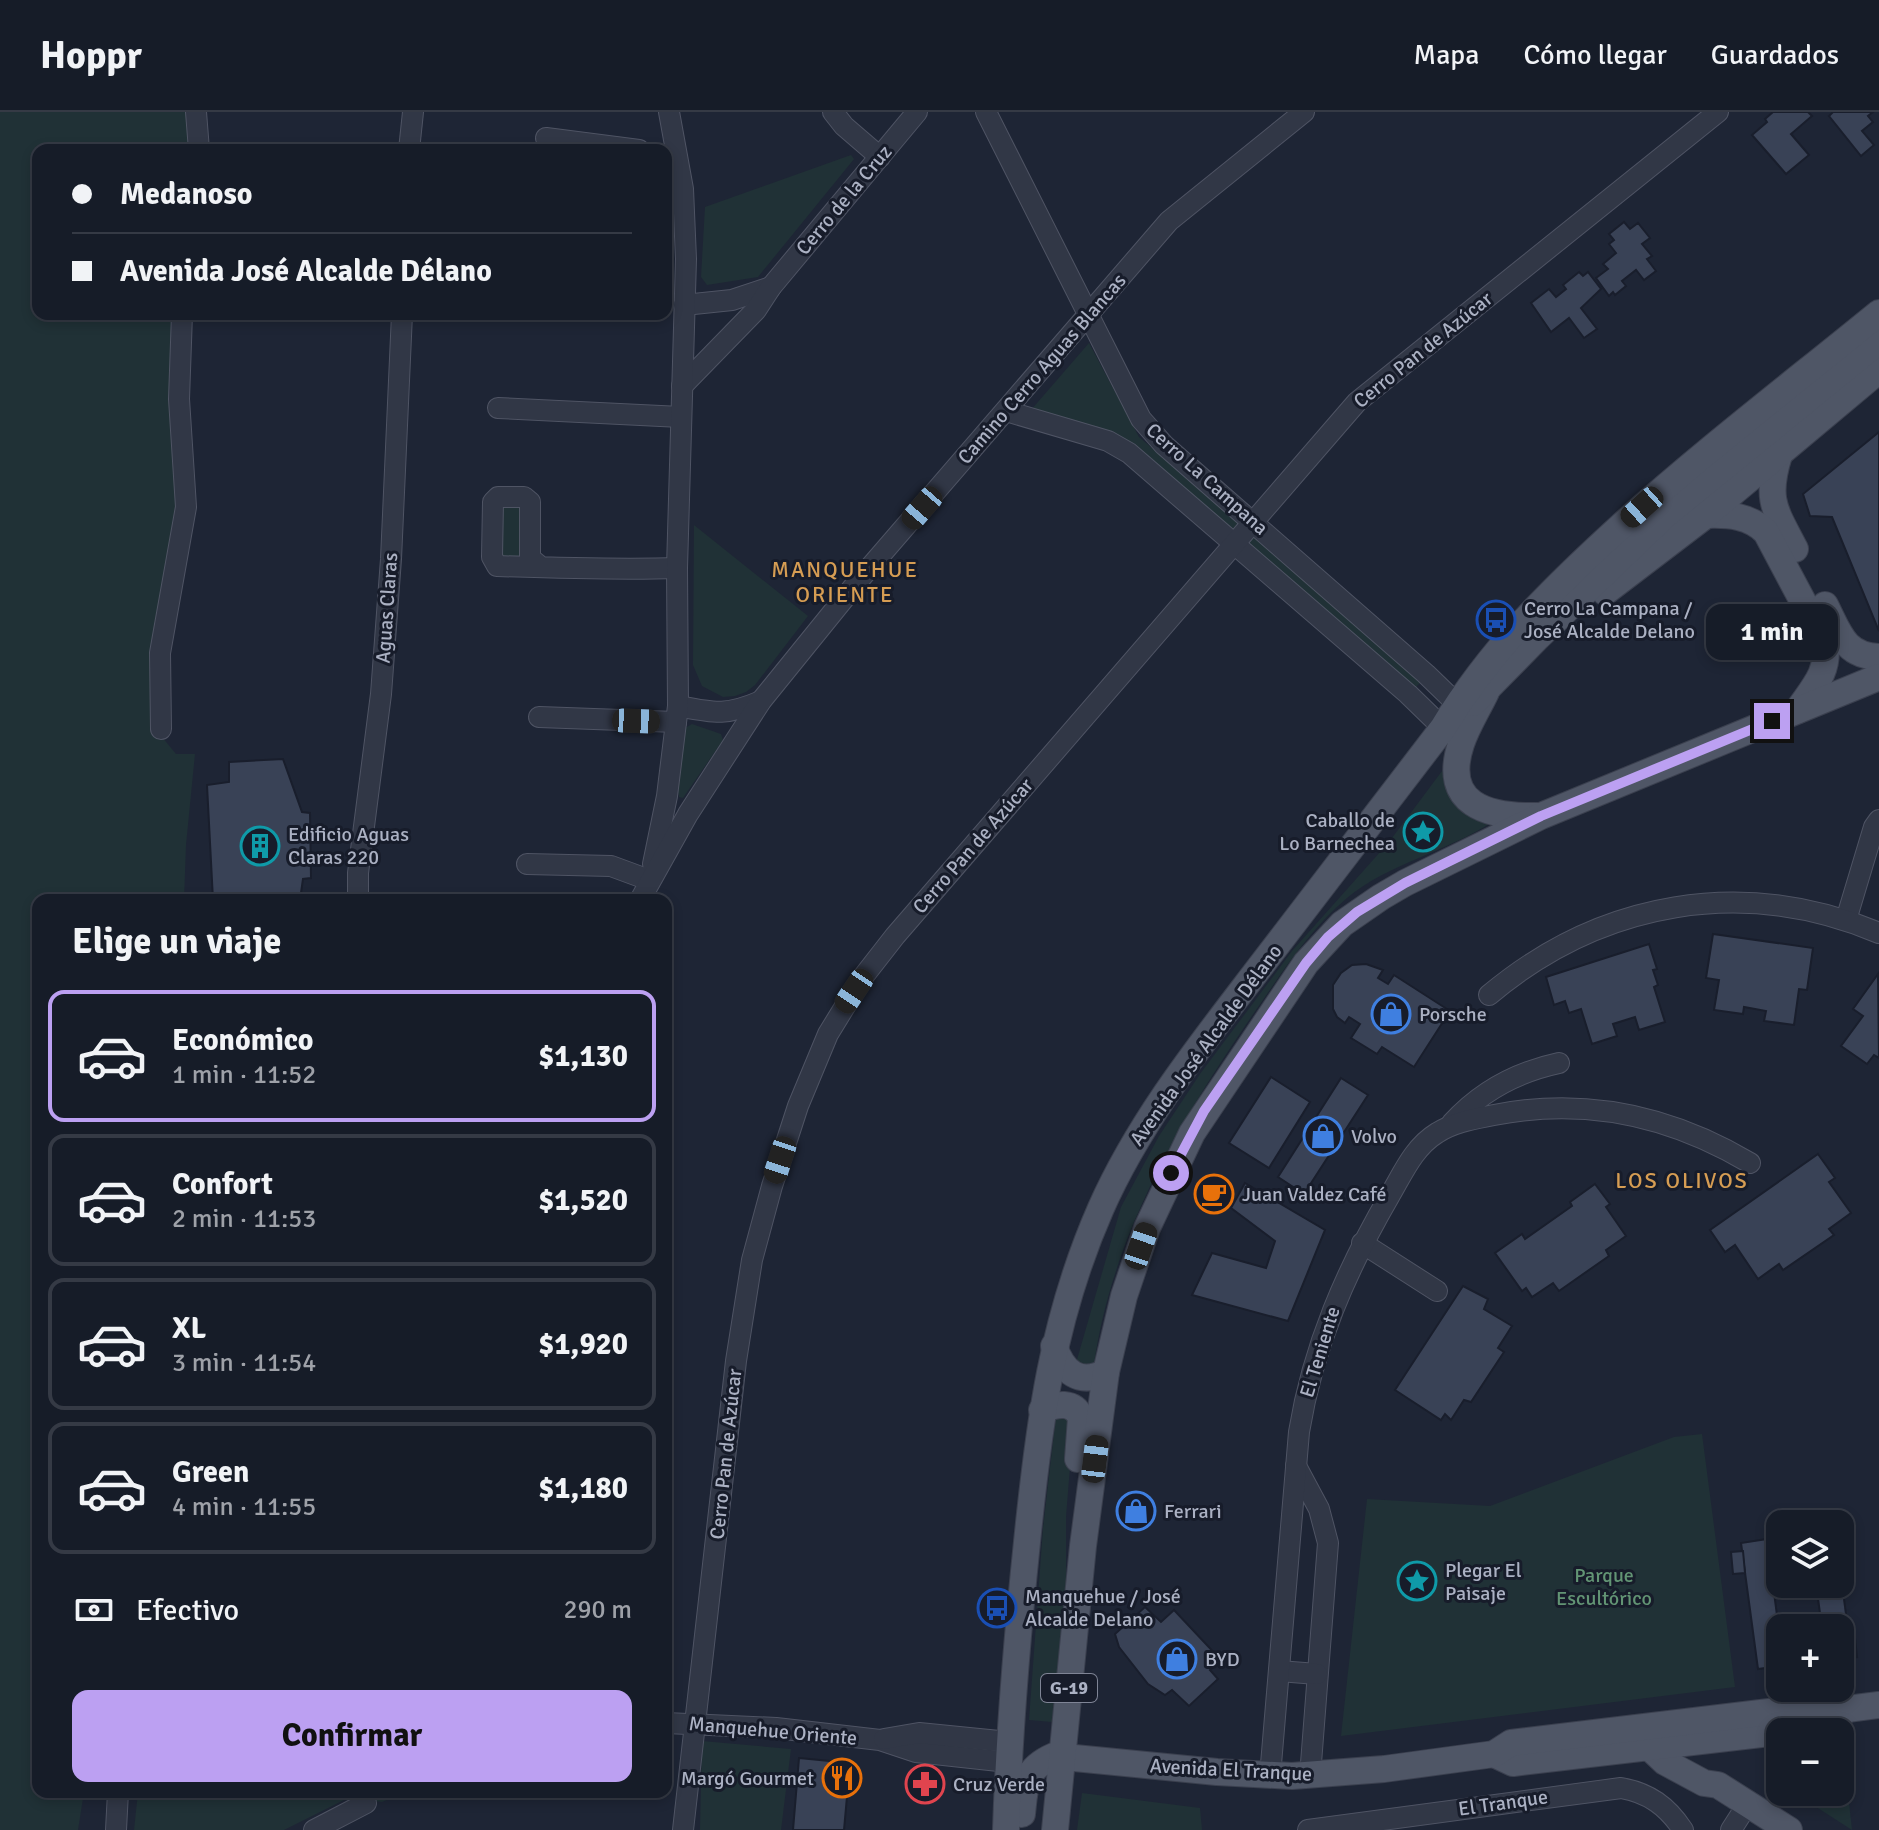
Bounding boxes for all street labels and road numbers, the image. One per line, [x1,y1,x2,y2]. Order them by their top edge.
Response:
street label: Cerro de la Cruz [791,140,897,260]
street label: Camino Cerro Aguas Blancas [952,268,1132,469]
street label: Cerro Pan de Azúcar [1349,286,1498,414]
street label: Cerro La Campana [1141,418,1273,540]
street label: Aguas Claras [371,551,403,664]
street label: Cerro Pan de Azúcar [907,773,1039,919]
street label: Avenida José Alcalde Délano [1124,939,1288,1151]
street label: El Teniente [1294,1303,1346,1401]
street label: Cerro Pan de Azúcar [705,1367,747,1541]
road number: G-19 [1041,1674,1097,1702]
street label: Manquehue Oriente [688,1711,858,1751]
street label: Avenida El Tranque [1149,1753,1313,1787]
street label: El Tranque [1457,1784,1549,1822]

